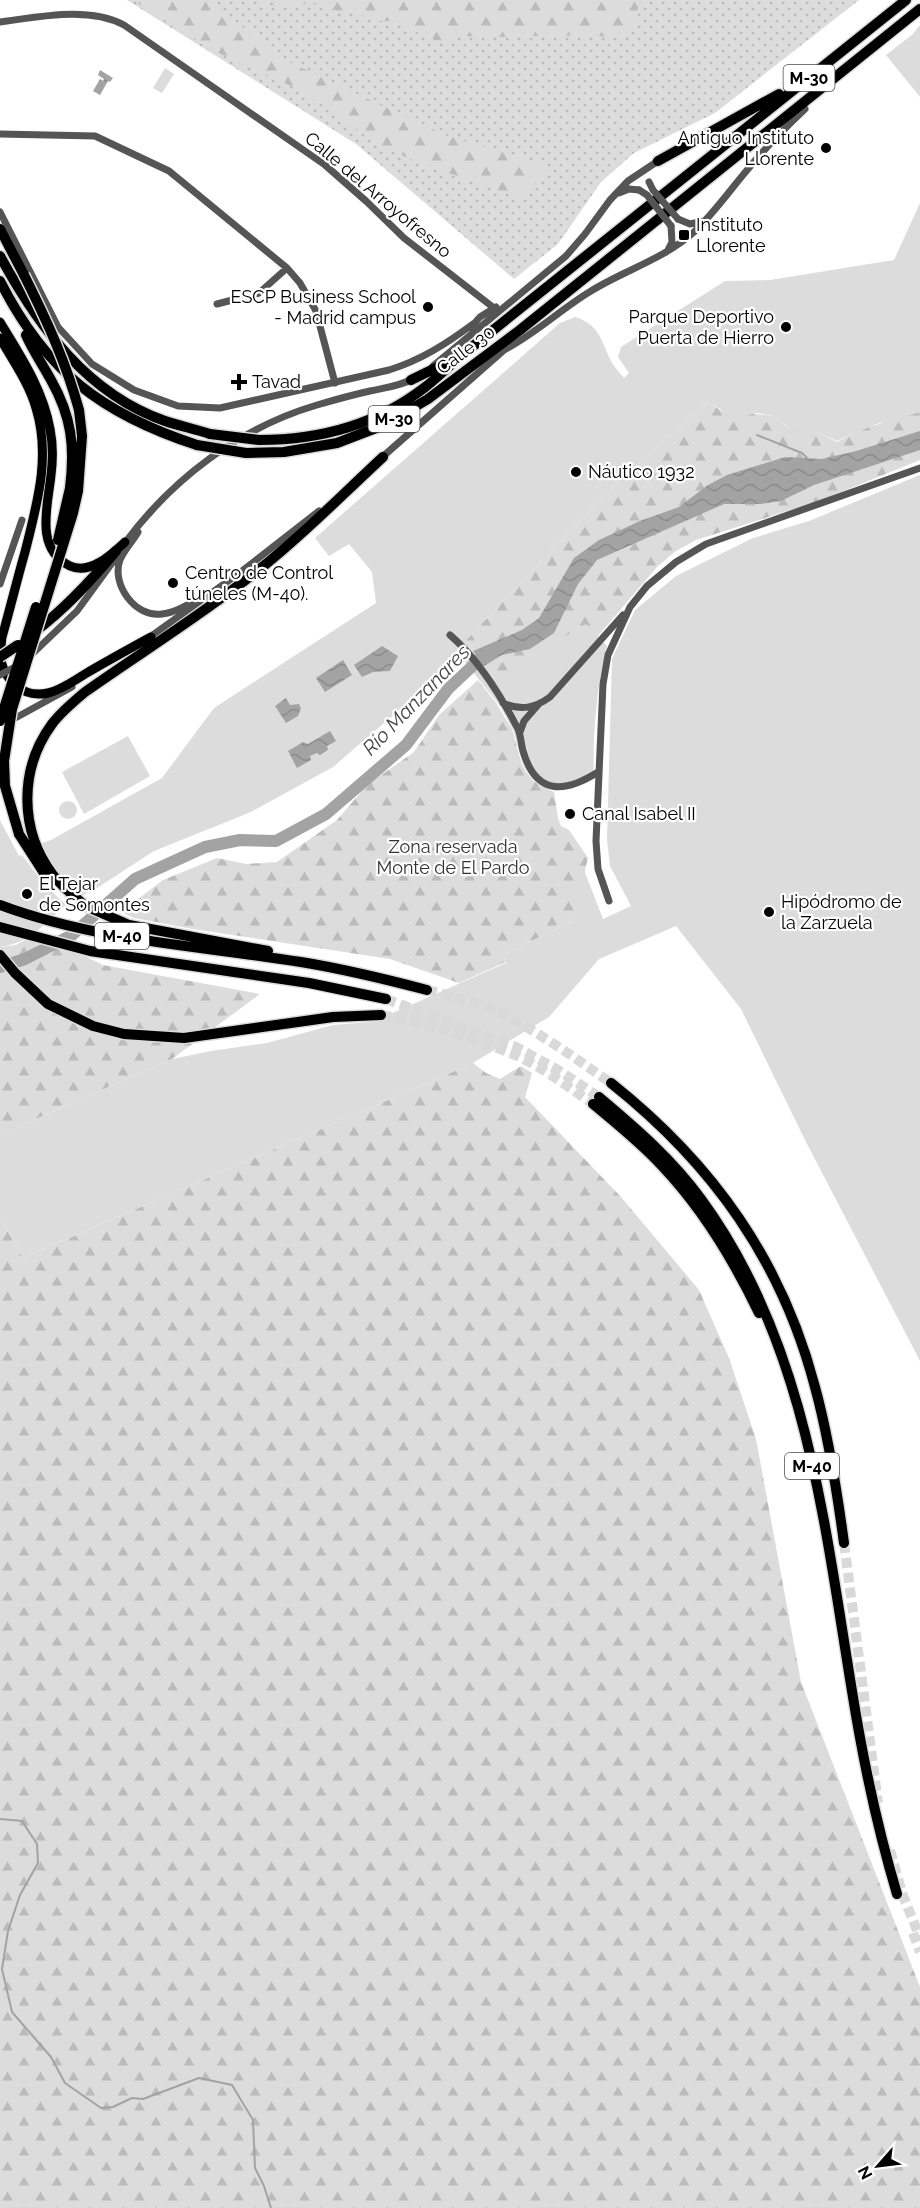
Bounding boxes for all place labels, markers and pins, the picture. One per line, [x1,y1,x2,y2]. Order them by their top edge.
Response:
place label: Antiguo Instituto Llorente [677,127,814,169]
marker: Antiguo Instituto Llorente [819,141,833,155]
place label: Instituto Llorente [696,214,766,256]
marker: Instituto Llorente [677,228,691,242]
place label: ESCP Business School - Madrid campus [231,286,416,328]
marker: ESCP Business School - Madrid campus [421,300,435,314]
place label: Parque Deportivo Puerta de Hierro [629,306,774,348]
marker: Parque Deportivo Puerta de Hierro [779,320,793,334]
place label: Tavad [252,371,301,392]
marker: Tavad [230,373,248,391]
place label: Náutico 1932 [588,461,695,482]
marker: Náutico 1932 [569,465,583,479]
place label: Centro de Control túneles (M-40). [185,562,333,604]
marker: Centro de Control túneles (M-40). [166,576,180,590]
place label: Canal Isabel II [582,803,696,824]
marker: Canal Isabel II [563,807,577,821]
place label: El Tejar de Somontes [39,873,150,915]
marker: El Tejar de Somontes [20,887,34,901]
place label: Hipódromo de la Zarzuela [781,891,902,933]
marker: Hipódromo de la Zarzuela [762,905,776,919]

